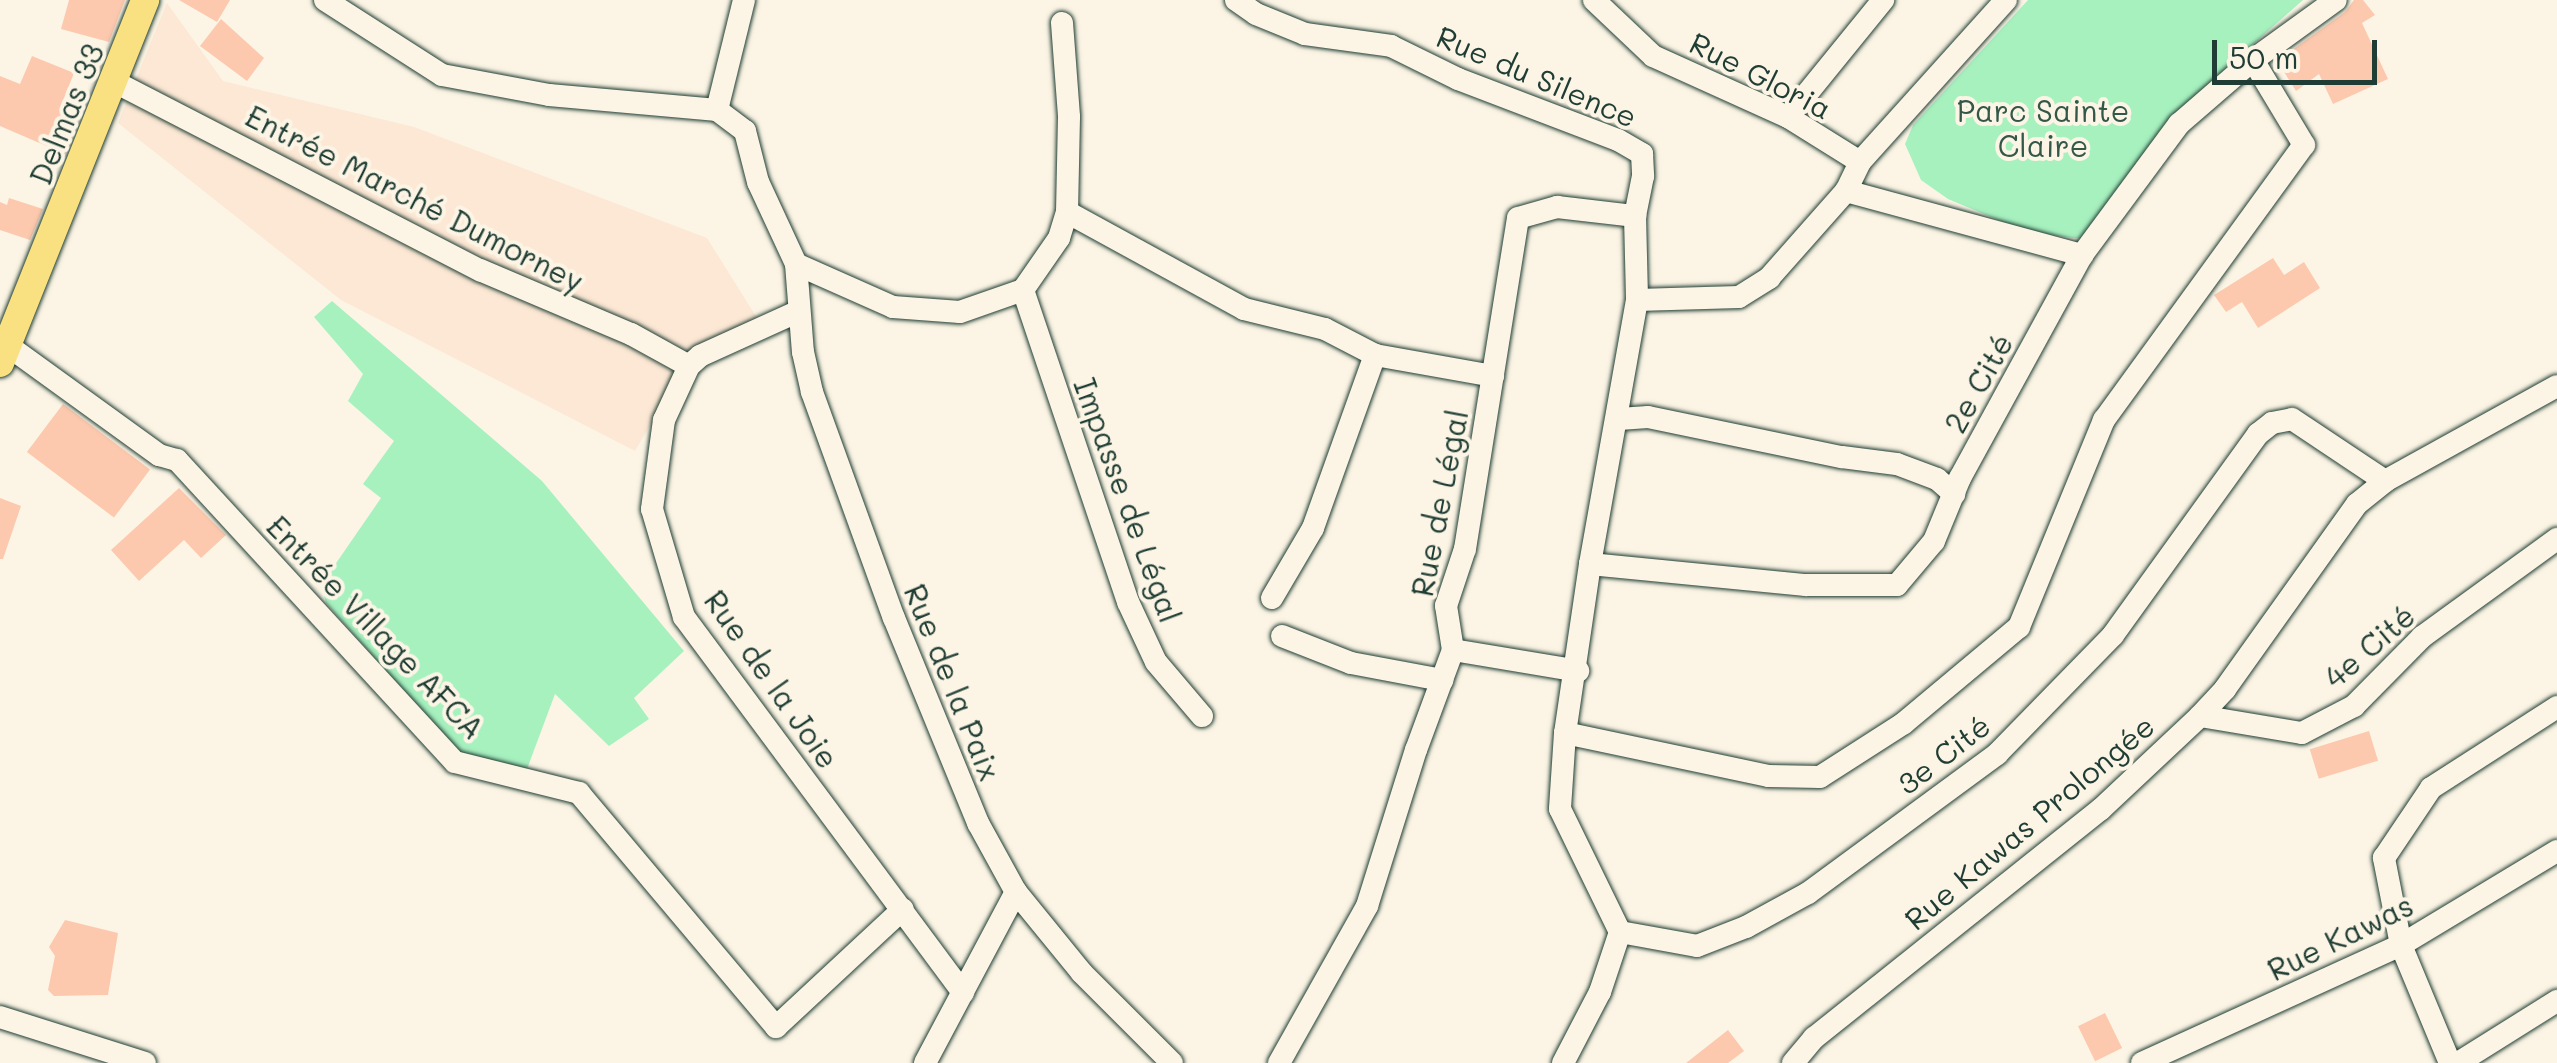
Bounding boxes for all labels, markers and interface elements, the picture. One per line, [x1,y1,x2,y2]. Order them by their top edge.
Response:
street label: Rue du Silence [1432,18,1642,134]
scale bar [2217,20,2382,82]
street label: Rue Gloria [1684,24,1838,126]
text: 50 m [2229,37,2299,77]
street label: Delmas 33 [21,38,111,190]
park label: Parc Sainte Claire [1957,92,2129,162]
street label: Entrée Marché Dumorney [240,97,590,299]
street label: 2e Cité [1936,327,2020,439]
street label: Impasse de Légal [1067,373,1189,627]
street label: Rue de Légal [1403,407,1475,599]
street label: Entrée Village AFCA [260,508,492,746]
street label: Rue de la Paix [897,579,1009,785]
street label: Rue de la Joie [697,583,847,775]
street label: 4e Cité [2316,597,2422,695]
street label: 3e Cité [1889,707,1997,801]
street label: Rue Kawas Prolongée [1897,707,2161,937]
street label: Rue Kawas [2261,886,2419,988]

